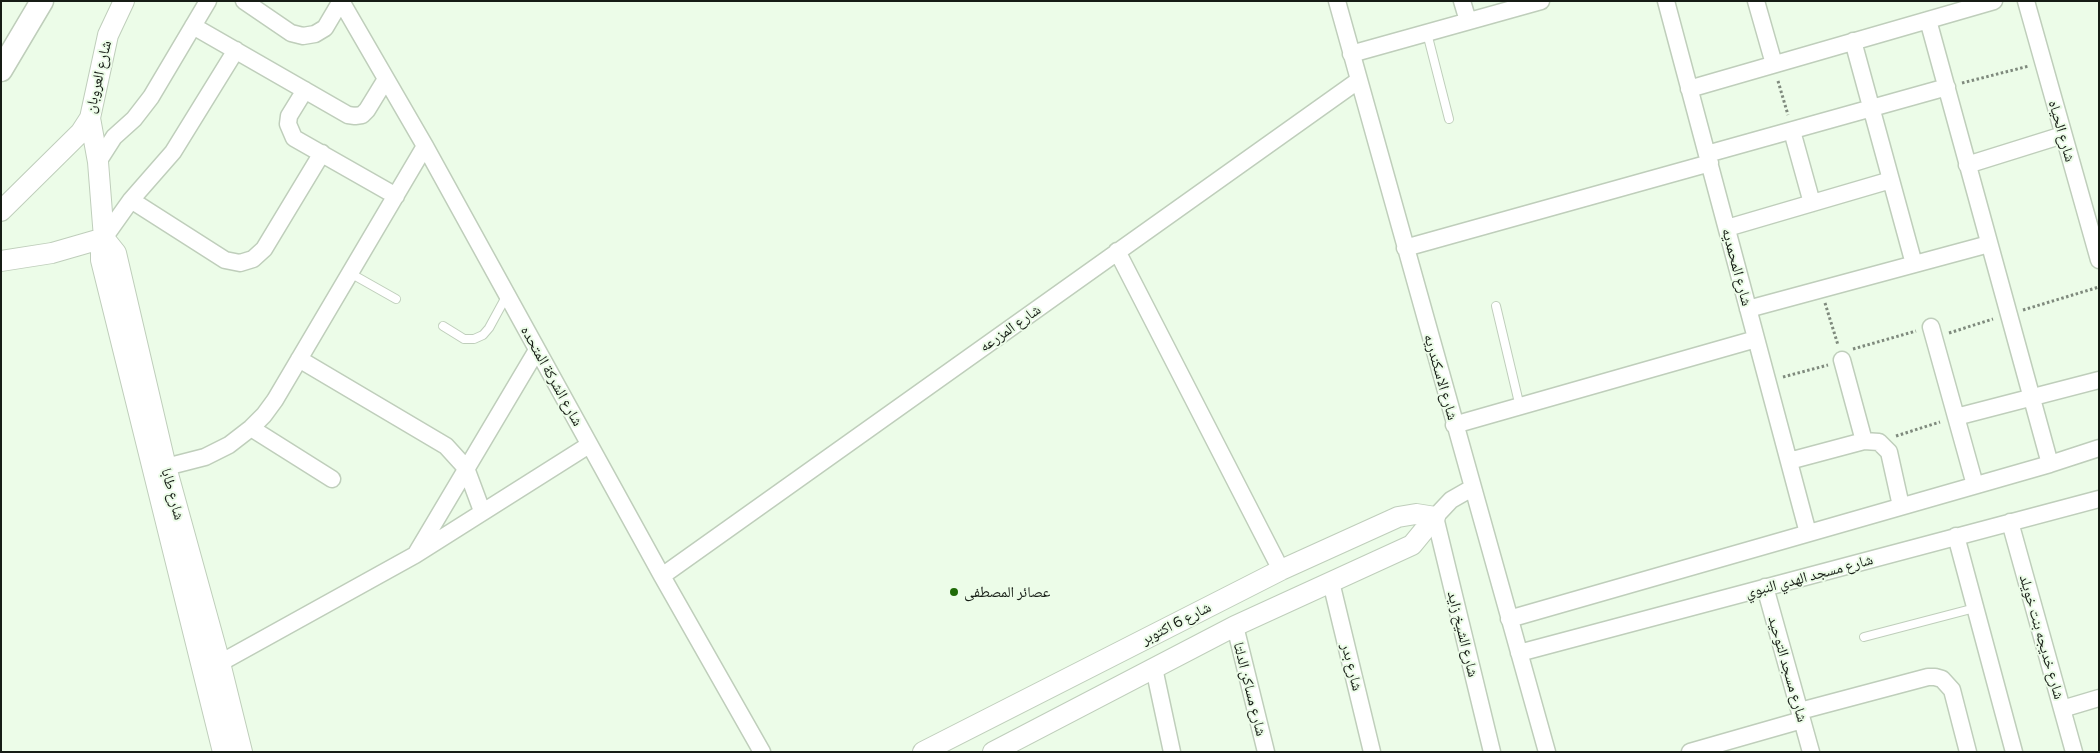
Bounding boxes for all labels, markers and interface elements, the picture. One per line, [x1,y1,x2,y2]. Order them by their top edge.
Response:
street label: شارع العروبان [81,39,115,115]
street label: شارع الحياه [2045,98,2079,164]
street label: شارع المحمديه [1718,226,1756,308]
street label: شارع المزرعه [976,300,1044,356]
street label: شارع الشركة المتحده [517,323,587,429]
street label: شارع الاسكندريه [1420,332,1462,422]
street label: شارع طابا [157,466,189,522]
street label: شارع مسجد الهدي النبوي [1743,550,1875,602]
street label: شارع خديجه بنت خويلد [2016,573,2068,701]
place label: عصائر المصطفى [964,583,1050,601]
marker: عصائر المصطفى [948,586,960,598]
street label: شارع الشيخ زايد [1444,589,1482,679]
street label: شارع 6 اكتوبر [1138,598,1214,648]
street label: شارع مسجد التوحيد [1764,614,1812,724]
street label: شارع مساكن الدلتا [1230,640,1270,738]
street label: شارع بدر [1337,641,1367,693]

